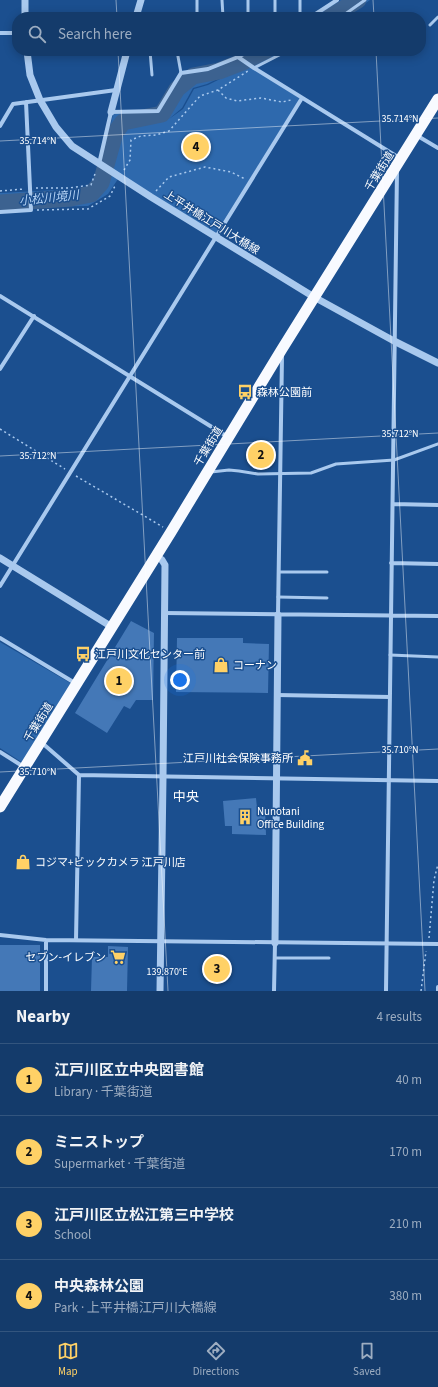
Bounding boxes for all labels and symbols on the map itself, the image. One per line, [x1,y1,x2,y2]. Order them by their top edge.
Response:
text: 35.714°N [381,112,419,126]
pin: 4 [183,132,209,162]
text: 35.714°N [19,134,57,148]
street label: 千葉街道 [361,149,397,194]
water label: 小松川境川 [18,187,82,210]
street label: 上平井橋江戸川大橋線 [161,187,262,258]
bus stop icon: 森林公園前 [236,383,254,401]
place label: 森林公園前 [257,385,312,400]
street label: 千葉街道 [191,424,226,469]
text: 35.712°N [381,427,419,441]
pin: 2 [248,440,274,470]
text: 35.712°N [19,449,57,463]
bus stop icon: 江戸川文化センター前 [74,645,92,663]
place label: 江戸川文化センター前 [95,647,205,662]
shop icon: コーナン [212,656,230,674]
place label: コーナン [233,658,277,673]
pin: 1 [106,666,132,696]
your location [170,670,190,690]
street label: 千葉街道 [20,700,56,745]
text: 35.710°N [381,743,419,757]
public building icon: 江戸川社会保険事務所 [296,749,314,767]
place label: 江戸川社会保険事務所 [183,751,294,766]
text: 35.710°N [19,765,57,779]
district label: 中央 [173,788,199,806]
place label: Nunotani Office Building [257,804,325,832]
building icon: Nunotani Office Building [236,808,254,826]
shop icon: コジマ+ビックカメラ 江戸川店 [14,853,32,871]
place label: コジマ+ビックカメラ 江戸川店 [35,855,186,870]
supermarket icon: セブン-イレブン [109,948,127,966]
place label: セブン-イレブン [26,950,106,965]
pin: 3 [204,954,230,984]
text: 139.870°E [147,965,187,979]

